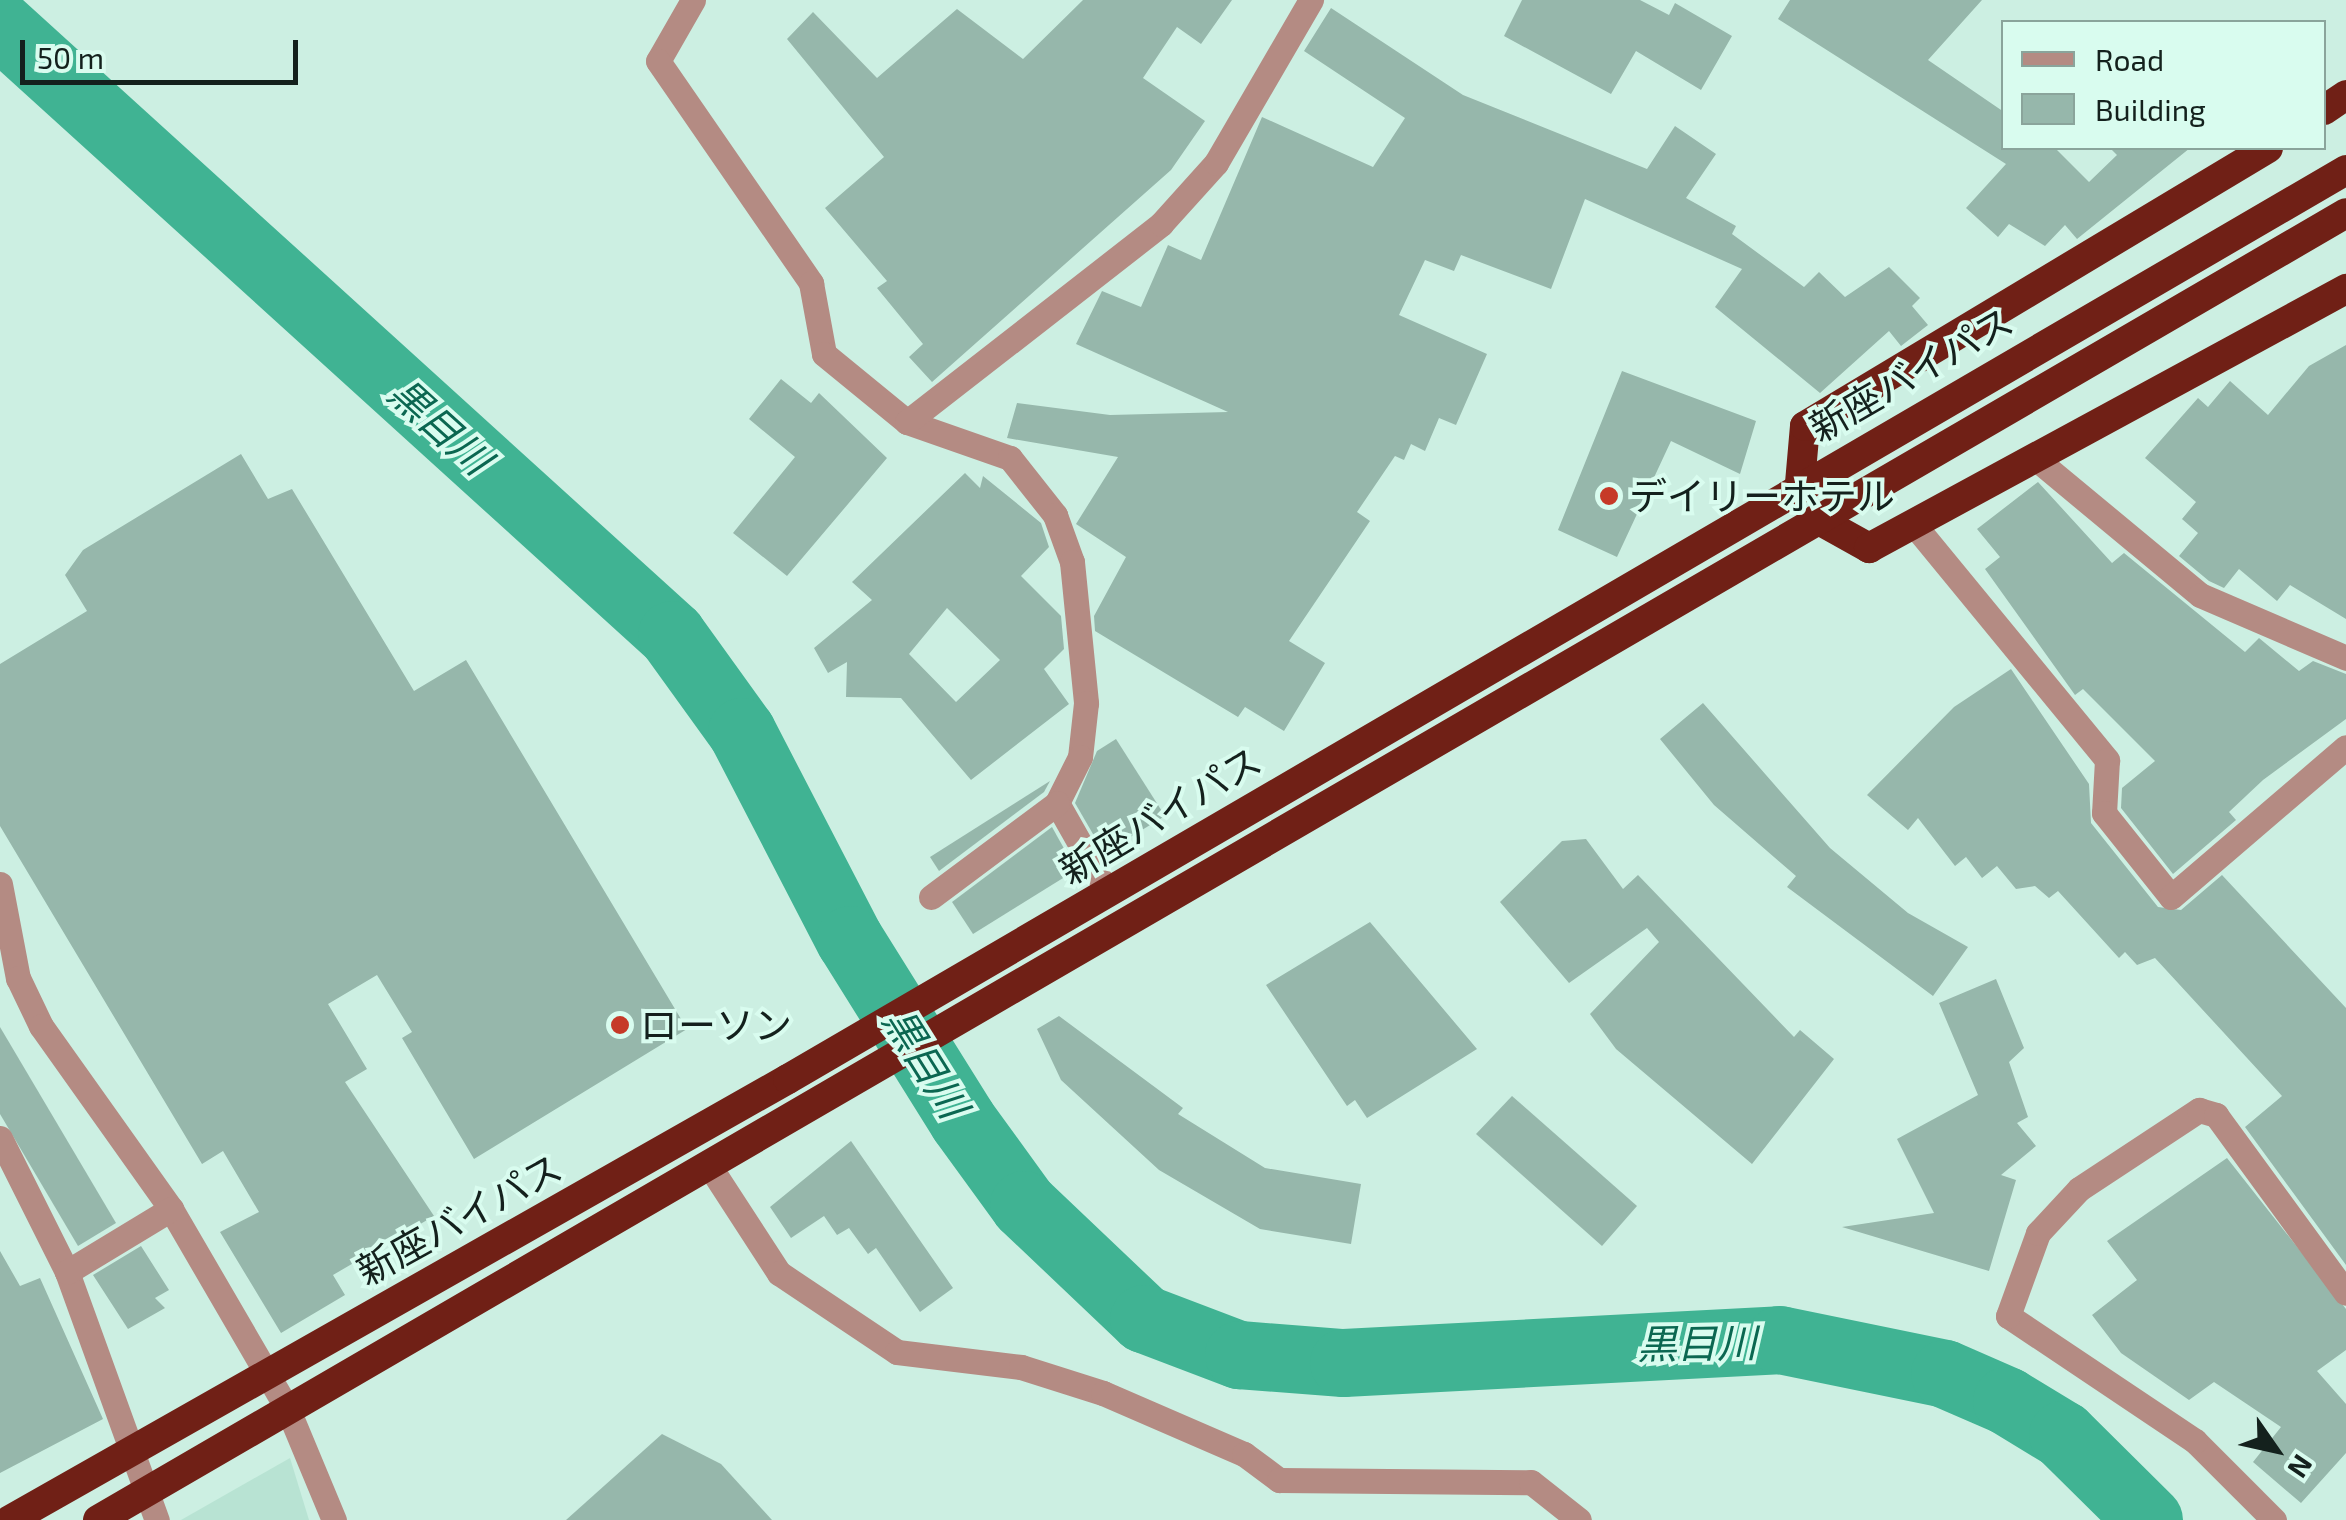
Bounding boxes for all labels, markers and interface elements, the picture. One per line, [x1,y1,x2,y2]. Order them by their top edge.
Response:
scale bar [25,20,302,82]
legend [2001,20,2326,150]
text: 50 m [37,39,104,75]
text: Road [2095,41,2164,77]
text: Building [2095,91,2206,127]
street label: 新座バイパス [1801,297,2021,451]
water label: 黒目川 [380,367,502,483]
place label: デイリーホテル [1629,473,1895,519]
marker: デイリーホテル [1598,485,1620,507]
street label: 新座バイパス [1051,737,1269,893]
water label: 黒目川 [875,998,979,1126]
place label: ローソン [640,1002,792,1048]
marker: ローソン [609,1014,631,1036]
street label: 新座バイパス [348,1144,570,1294]
water label: 黒目川 [1637,1317,1757,1367]
north arrow [2226,1400,2326,1500]
text: N [2281,1449,2321,1485]

